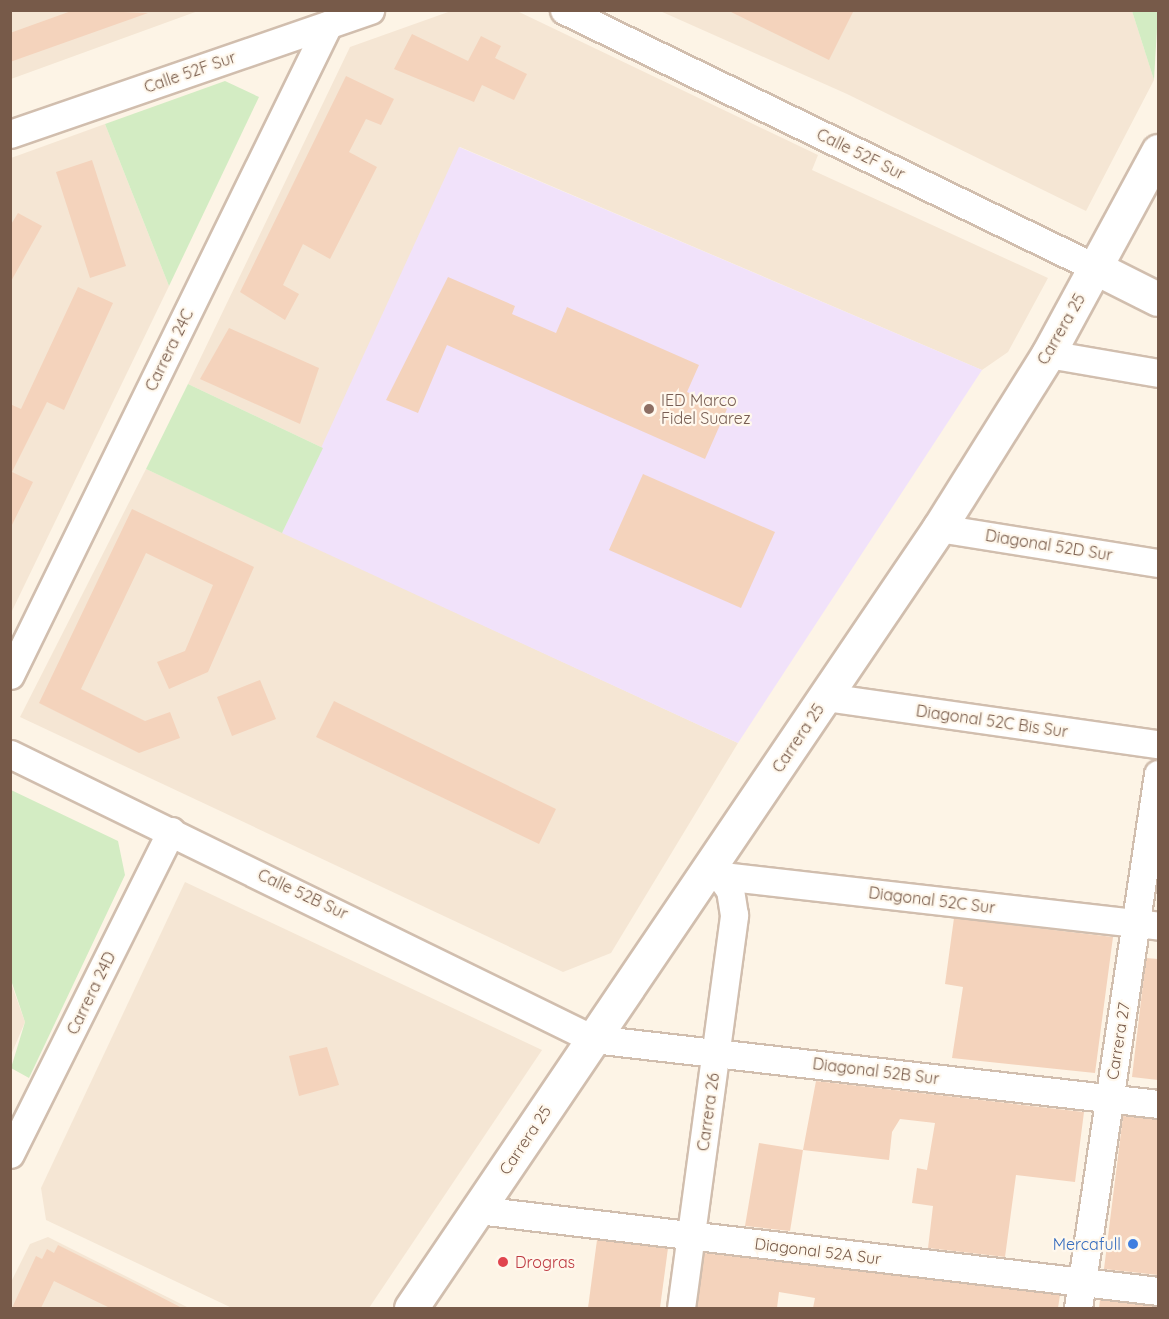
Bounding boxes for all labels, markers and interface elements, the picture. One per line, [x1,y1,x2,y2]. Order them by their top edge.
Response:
street label: Calle 52F Sur [141,47,239,97]
street label: Calle 52F Sur [814,124,908,184]
street label: Carrera 25 [1033,290,1089,368]
street label: Carrera 24C [141,306,197,394]
place label: IED Marco Fidel Suarez [661,390,751,428]
marker: IED Marco Fidel Suarez [642,402,656,416]
street label: Diagonal 52D Sur [984,525,1114,565]
street label: Carrera 25 [768,700,828,776]
street label: Diagonal 52C Bis Sur [915,701,1069,741]
street label: Calle 52B Sur [255,865,351,923]
street label: Diagonal 52C Sur [868,883,996,917]
street label: Carrera 24D [63,948,119,1038]
street label: Carrera 27 [1102,1001,1134,1081]
street label: Diagonal 52B Sur [812,1054,940,1088]
street label: Carrera 26 [693,1072,723,1152]
street label: Carrera 25 [495,1102,555,1178]
street label: Diagonal 52A Sur [754,1234,882,1268]
place label: Mercafull [1053,1234,1121,1254]
marker: Mercafull [1126,1237,1140,1251]
place label: Drogras [515,1252,575,1272]
marker: Drogras [496,1255,510,1269]

